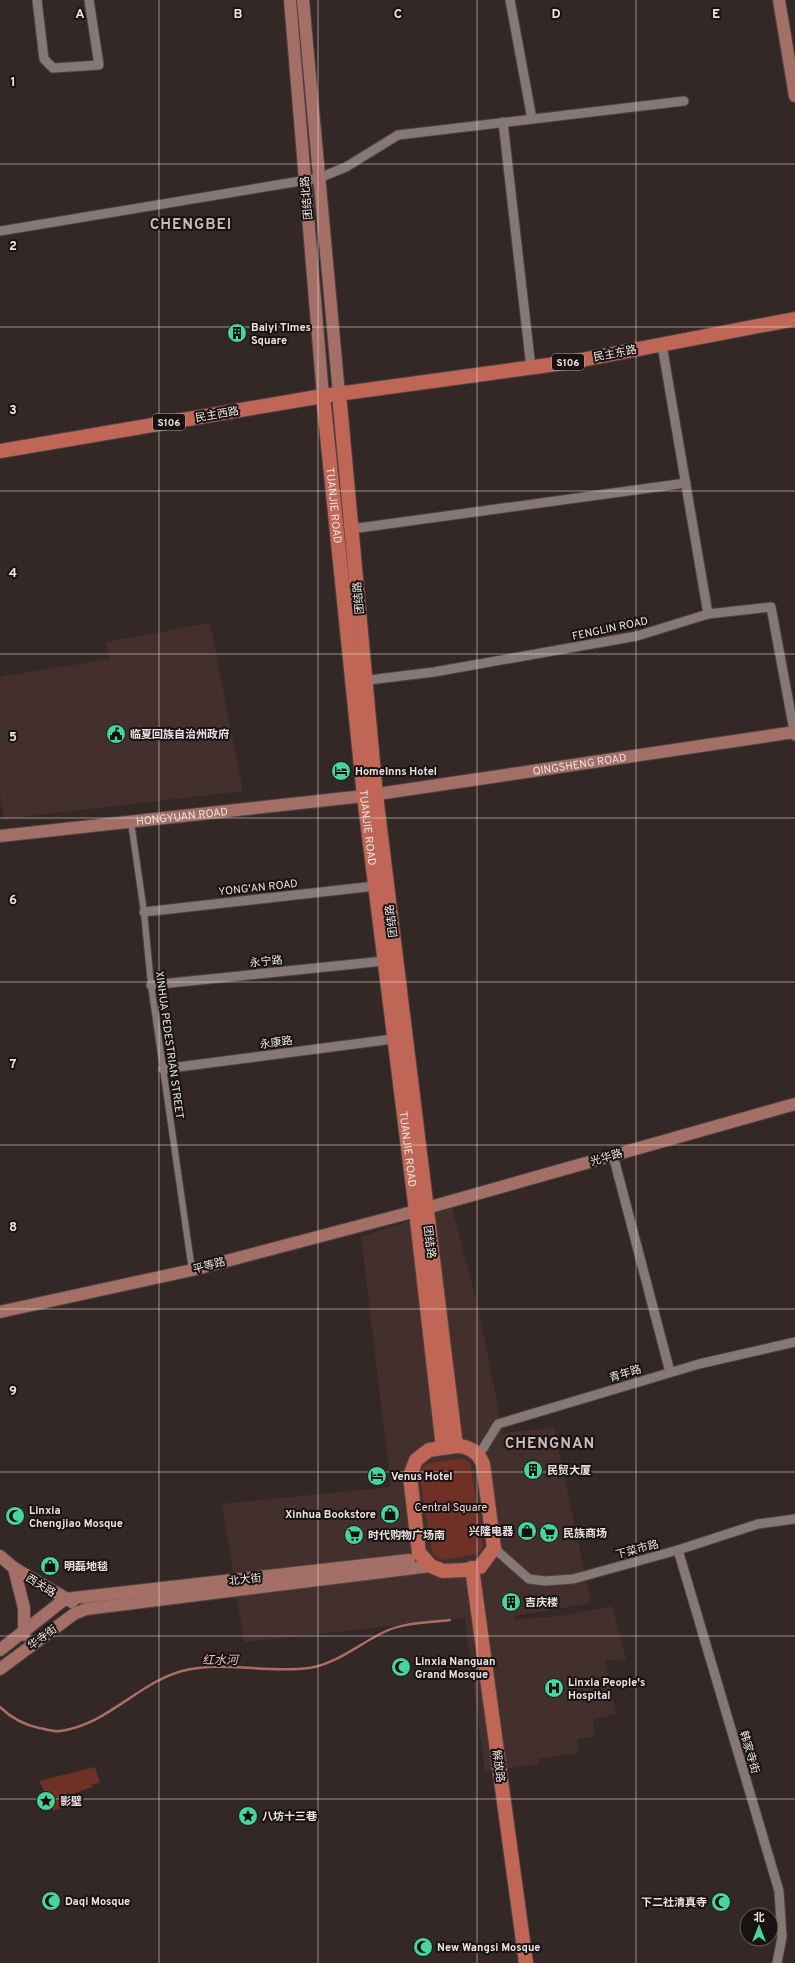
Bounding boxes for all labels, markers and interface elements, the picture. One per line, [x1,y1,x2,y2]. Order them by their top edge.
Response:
text: A [75,7,85,23]
text: B [234,7,243,23]
text: C [394,7,402,23]
text: D [551,7,561,23]
text: E [712,7,720,23]
text: 1 [10,75,16,91]
street label: 团结北路 [298,175,316,220]
district label: CHENGBEI [150,216,232,235]
text: 2 [9,239,17,255]
place label: Baiyi Times Square [251,321,311,348]
building icon: Baiyi Times Square [226,322,248,344]
street label: 民主东路 [592,343,638,365]
road number: S106 [552,354,584,370]
text: 3 [9,403,17,419]
street label: 民主西路 [194,404,240,426]
road number: S106 [153,414,185,430]
street label: TUANJIE ROAD [322,467,344,544]
text: 4 [9,566,17,582]
street label: 团结路 [351,581,367,615]
street label: FENGLIN ROAD [571,614,649,644]
public building icon: 临夏回族自治州政府 [105,723,127,745]
place label: 临夏回族自治州政府 [130,728,229,742]
text: 5 [9,730,17,746]
street label: QINGSHENG ROAD [532,751,627,779]
hotel icon: HomeInns Hotel [330,760,352,782]
place label: HomeInns Hotel [355,765,437,779]
street label: TUANJIE ROAD [355,789,379,867]
street label: HONGYUAN ROAD [135,805,229,829]
street label: YONG'AN ROAD [218,877,299,899]
text: 6 [9,893,17,909]
street label: 团结路 [383,904,401,938]
street label: 永宁路 [249,953,283,971]
street label: XINHUA PEDESTRIAN STREET [152,970,186,1120]
street label: 永康路 [259,1034,293,1052]
text: 7 [10,1057,17,1073]
street label: TUANJIE ROAD [396,1110,419,1188]
street label: 光华路 [588,1147,624,1169]
text: 8 [9,1220,17,1236]
street label: 团结路 [420,1225,438,1259]
street label: 平等路 [192,1255,227,1277]
street label: 青年路 [607,1362,643,1385]
text: 9 [9,1384,17,1400]
district label: CHENGNAN [505,1435,595,1454]
building icon: 民贸大厦 [522,1459,544,1481]
place label: 民贸大厦 [547,1464,591,1478]
hotel icon: Venus Hotel [366,1465,388,1487]
place label: Venus Hotel [391,1470,453,1484]
park label: Central Square [415,1501,488,1515]
shop icon: Xinhua Bookstore [379,1503,401,1525]
place label: Linxia Chengjiao Mosque [29,1504,123,1531]
mosque icon: Linxia Chengjiao Mosque [4,1505,26,1527]
place label: Xinhua Bookstore [285,1508,376,1522]
shop icon: 兴隆电器 [516,1520,538,1542]
supermarket icon: 民族商场 [538,1522,560,1544]
supermarket icon: 时代购物广场南 [343,1524,365,1546]
place label: 兴隆电器 [469,1525,514,1539]
place label: 民族商场 [563,1527,607,1541]
place label: 时代购物广场南 [368,1529,445,1543]
street label: 下菜市路 [614,1538,660,1562]
shop icon: 明磊地毯 [39,1555,61,1577]
place label: 明磊地毯 [64,1560,108,1574]
street label: 西关路 [23,1571,58,1601]
street label: 北大街 [228,1571,262,1589]
building icon: 吉庆楼 [500,1591,522,1613]
place label: 吉庆楼 [525,1596,558,1610]
street label: 华寺街 [25,1622,60,1653]
water label: 红水河 [202,1653,240,1669]
place label: Linxia Nanguan Grand Mosque [415,1655,496,1682]
mosque icon: Linxia Nanguan Grand Mosque [390,1656,412,1678]
place label: Linxia People's Hospital [568,1676,645,1703]
hospital icon: Linxia People's Hospital [543,1677,565,1699]
street label: 韩家寺街 [736,1729,762,1775]
street label: 解放路 [489,1749,507,1783]
place icon: 影壁 [35,1790,57,1812]
place label: 影壁 [60,1795,82,1809]
place icon: 八坊十三巷 [237,1805,259,1827]
place label: 八坊十三巷 [262,1810,317,1824]
mosque icon: Daqi Mosque [40,1890,62,1912]
mosque icon: 下二社清真寺 [710,1891,732,1913]
place label: Daqi Mosque [65,1895,130,1909]
place label: 下二社清真寺 [641,1896,707,1910]
north arrow [739,1907,779,1947]
text: 北 [754,1911,765,1925]
mosque icon: New Wangsi Mosque [412,1936,434,1958]
place label: New Wangsi Mosque [437,1941,540,1955]

